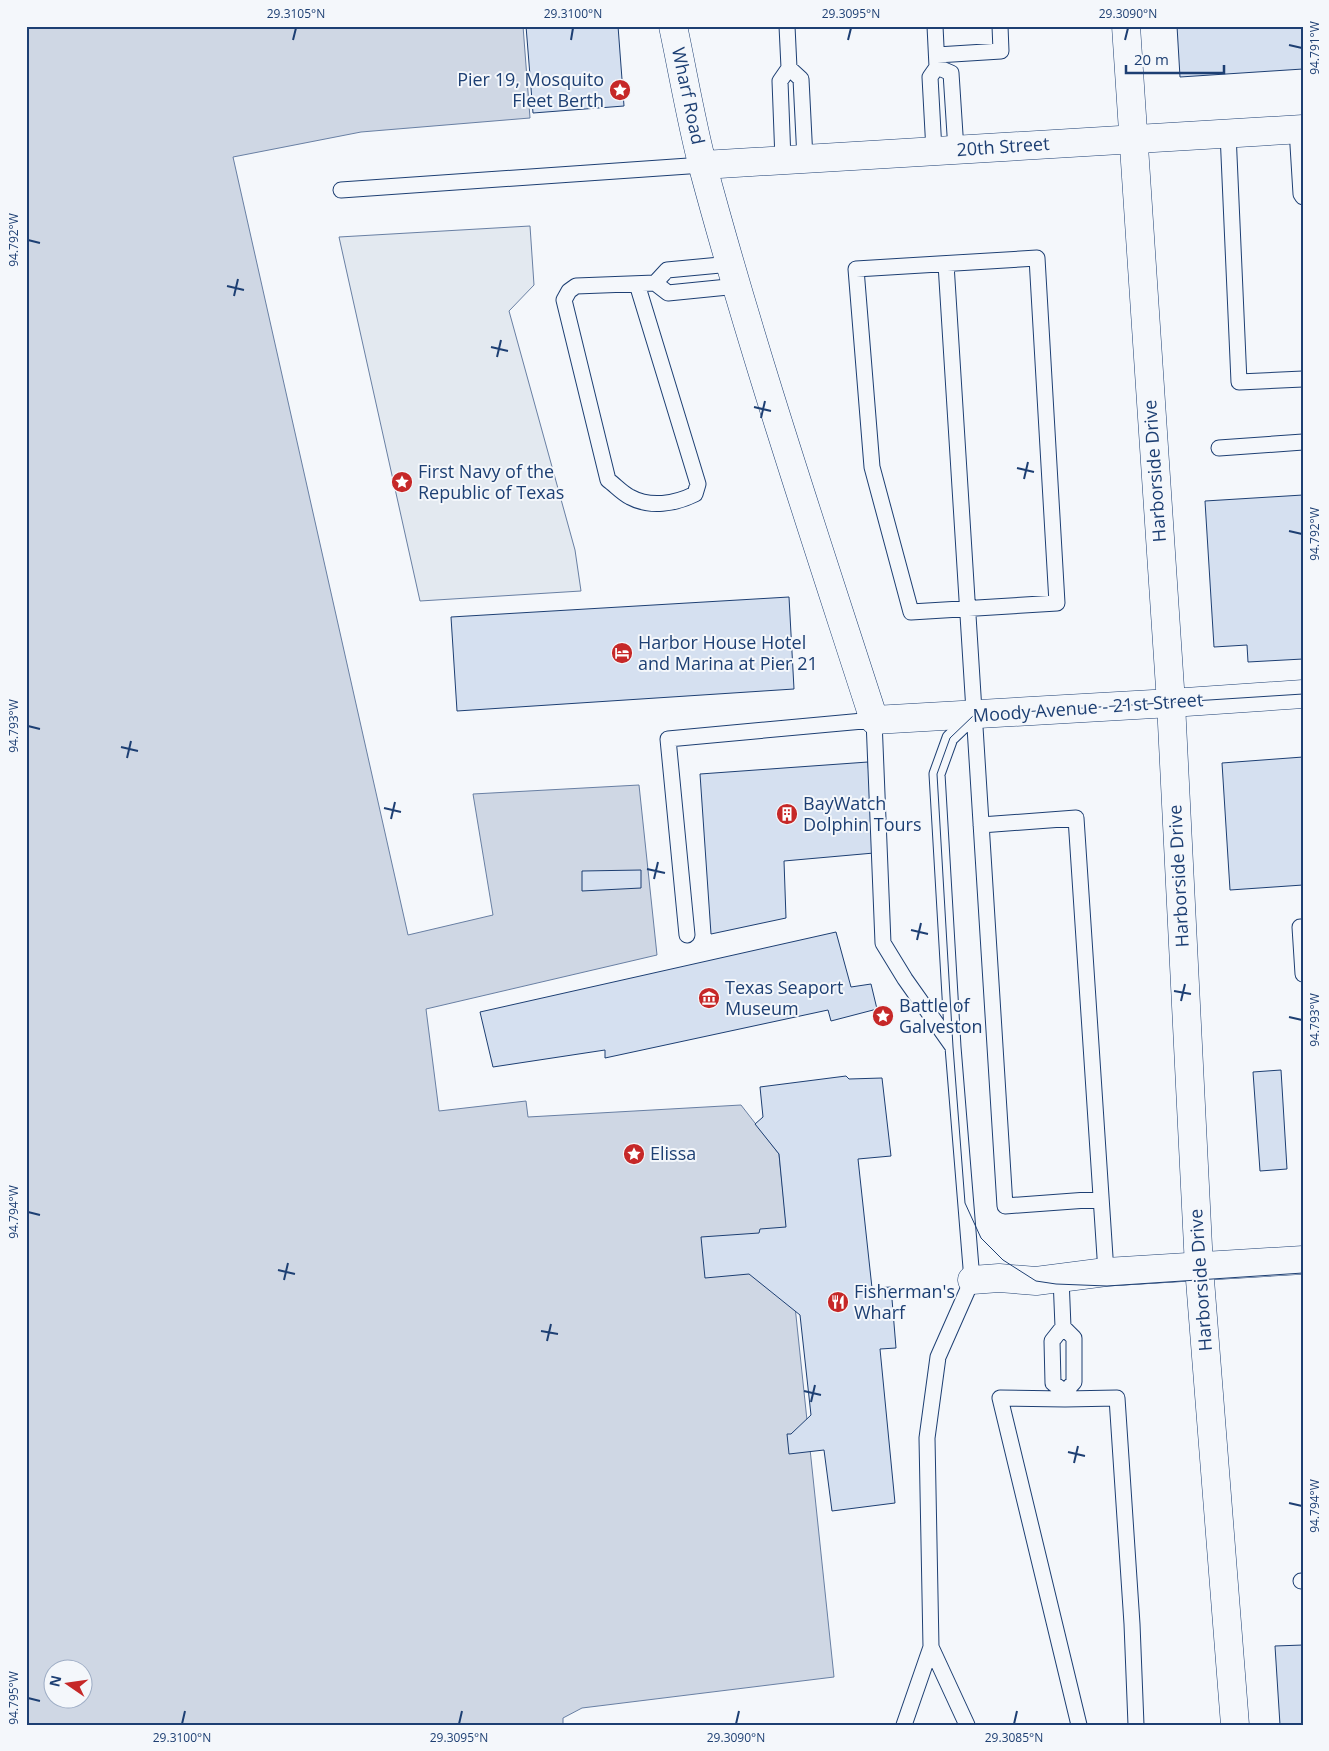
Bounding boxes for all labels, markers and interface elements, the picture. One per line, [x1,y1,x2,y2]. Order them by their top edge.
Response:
text: 29.3105°N [267,5,325,22]
text: 29.3100°N [544,5,602,22]
text: 29.3095°N [822,5,880,22]
text: 29.3090°N [1099,5,1157,22]
text: 94.791°W [1306,21,1323,75]
scale bar [1126,42,1224,74]
street label: Wharf Road [667,45,711,147]
text: 20 m [1134,49,1169,69]
place label: Pier 19, Mosquito Fleet Berth [457,67,604,112]
place icon: Pier 19, Mosquito Fleet Berth [608,78,632,102]
street label: 20th Street [956,131,1050,161]
text: 94.792°W [5,213,22,267]
street label: Harborside Drive [1137,399,1171,543]
place label: First Navy of the Republic of Texas [418,459,564,504]
place icon: First Navy of the Republic of Texas [390,470,414,494]
text: 94.792°W [1306,507,1323,561]
place label: Harbor House Hotel and Marina at Pier 21 [638,630,818,675]
hotel icon: Harbor House Hotel and Marina at Pier 21 [610,641,634,665]
street label: Moody Avenue - 21st Street [972,687,1204,727]
text: 94.793°W [5,699,22,753]
place label: BayWatch Dolphin Tours [803,791,921,836]
building icon: BayWatch Dolphin Tours [775,802,799,826]
street label: Harborside Drive [1162,804,1194,948]
place label: Texas Seaport Museum [725,975,843,1020]
museum icon: Texas Seaport Museum [697,986,721,1010]
place label: Battle of Galveston [899,993,983,1038]
text: 94.793°W [1306,993,1323,1047]
place icon: Battle of Galveston [871,1004,895,1028]
place label: Elissa [650,1141,696,1165]
place icon: Elissa [622,1142,646,1166]
text: 94.794°W [5,1185,22,1239]
street label: Harborside Drive [1183,1208,1217,1352]
place label: Fisherman's Wharf [854,1279,955,1324]
restaurant icon: Fisherman's Wharf [826,1290,850,1314]
text: 94.794°W [1306,1479,1323,1533]
north arrow [42,1658,92,1708]
text: 94.795°W [5,1671,22,1725]
text: N [44,1673,65,1689]
text: 29.3100°N [153,1729,211,1746]
text: 29.3095°N [430,1729,488,1746]
text: 29.3090°N [707,1729,765,1746]
text: 29.3085°N [985,1729,1043,1746]

